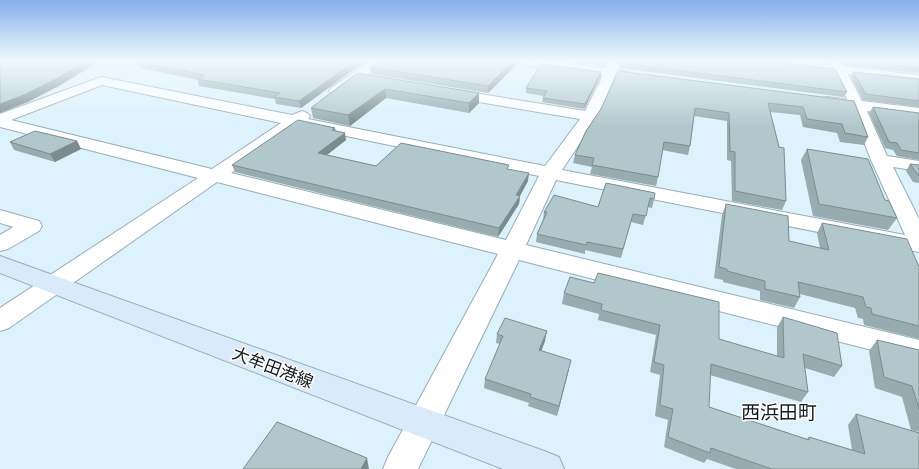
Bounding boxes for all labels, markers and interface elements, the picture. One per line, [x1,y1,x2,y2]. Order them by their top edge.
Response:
street label: 大牟田港線 [230,342,316,392]
district label: 西浜田町 [741,400,817,423]

